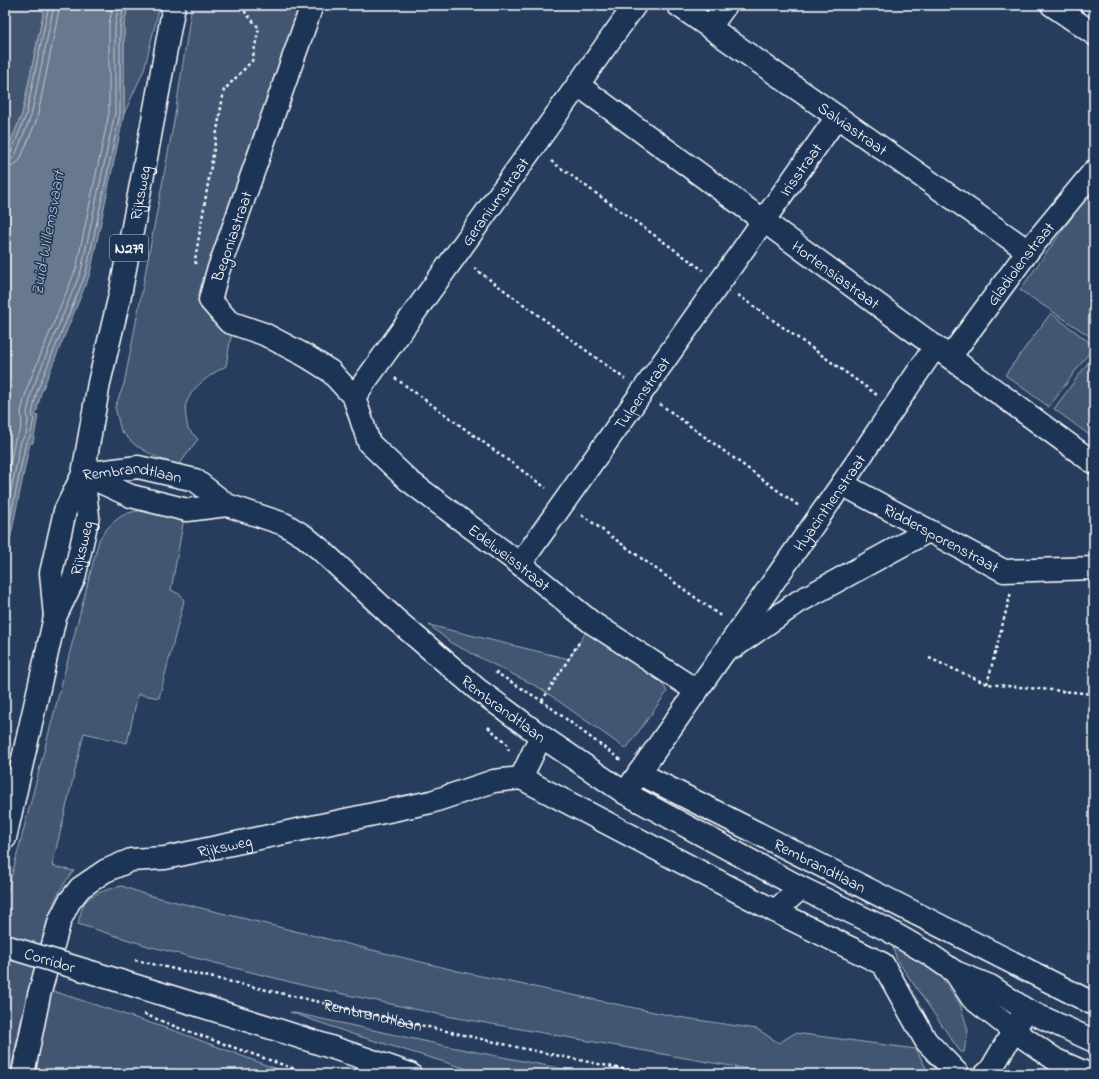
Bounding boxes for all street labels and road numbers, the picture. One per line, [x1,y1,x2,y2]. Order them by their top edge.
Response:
street label: Salviastraat [812,97,892,163]
street label: Irisstraat [774,138,829,202]
street label: Geraniumstraat [456,152,537,252]
street label: Rijksweg [124,164,158,222]
street label: Begoniastraat [206,188,260,286]
street label: Gladiolenstraat [982,217,1062,311]
road number: N279 [110,235,148,261]
street label: Hortensiastraat [786,235,884,316]
street label: Tulpenstraat [609,352,678,435]
street label: Hyacinthenstraat [788,449,873,557]
street label: Rembrandtlaan [81,457,184,491]
street label: Riddersporenstraat [878,498,1003,580]
street label: Rijksweg [65,519,101,578]
street label: Edelweisstraat [462,519,555,598]
street label: Rembrandtlaan [455,670,550,750]
street label: Rijksweg [196,830,255,865]
street label: Rembrandtlaan [769,833,870,900]
street label: Corridor [21,942,78,981]
street label: Rembrandtlaan [321,993,424,1039]

